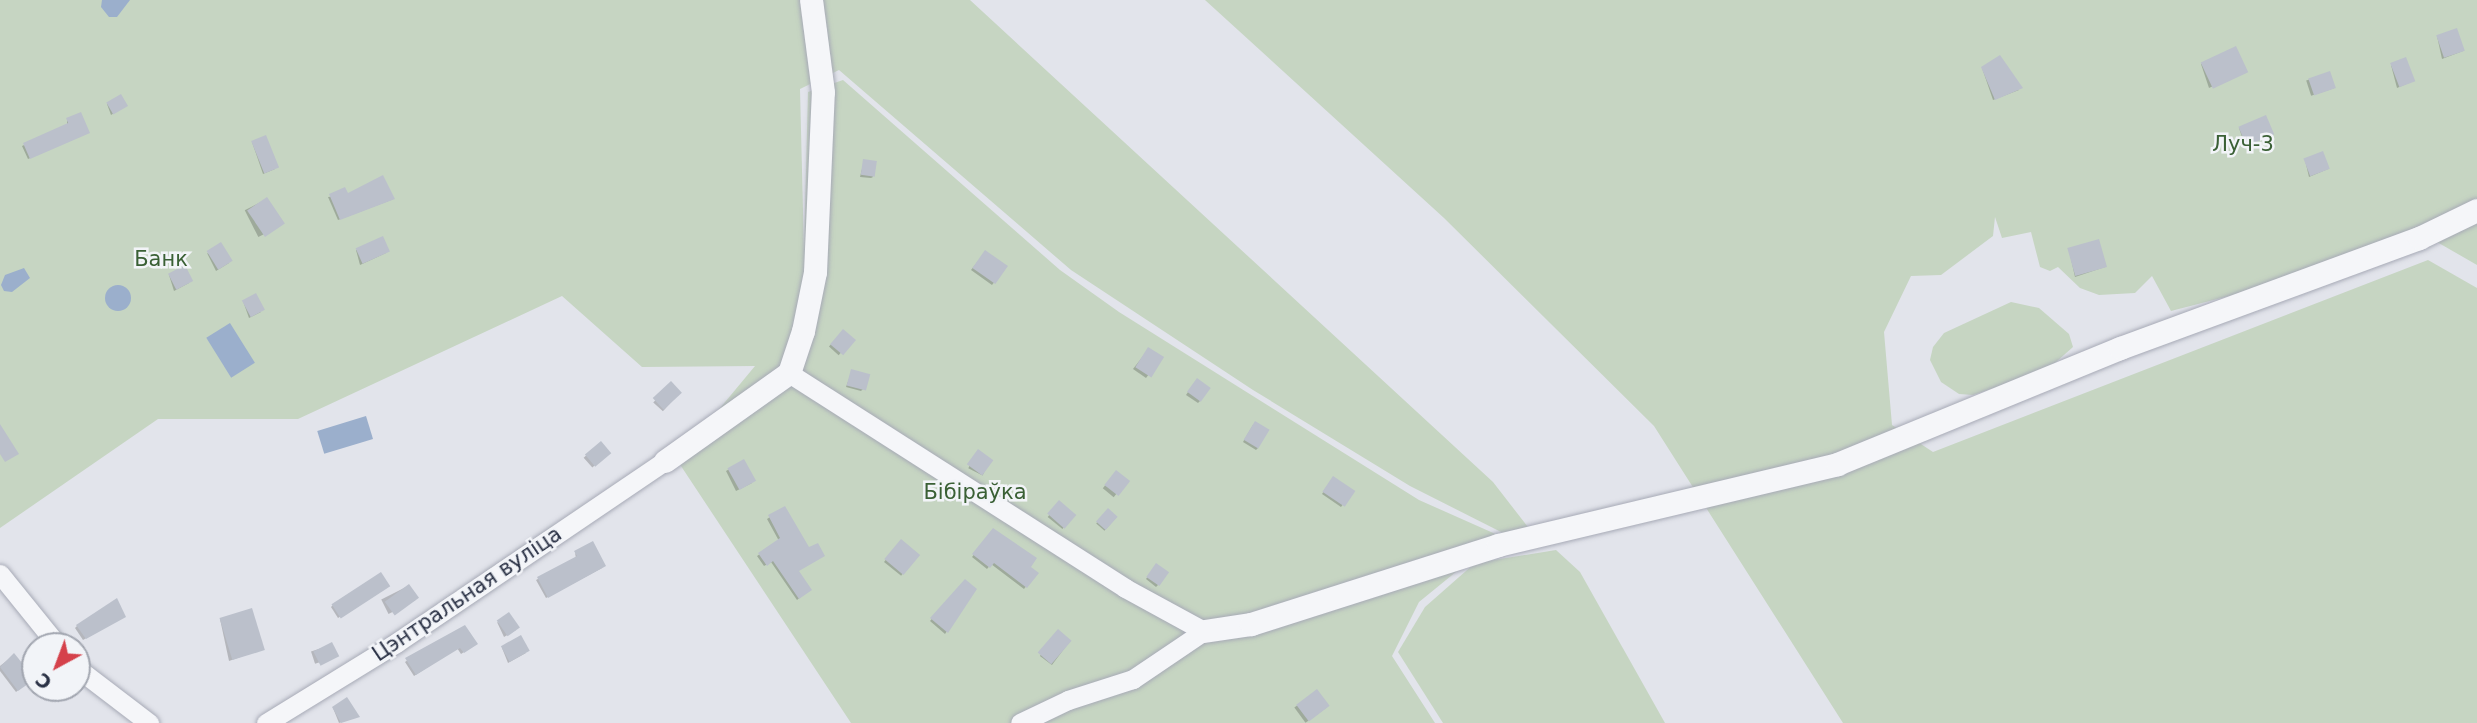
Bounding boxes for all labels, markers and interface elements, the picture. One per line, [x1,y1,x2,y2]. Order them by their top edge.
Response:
park label: Луч-3 [2212,131,2274,157]
park label: Банк [134,246,188,272]
park label: Бібіраўка [923,479,1027,505]
street label: Цэнтральная вуліца [368,521,566,667]
north arrow [21,632,91,702]
text: С [31,668,56,694]

